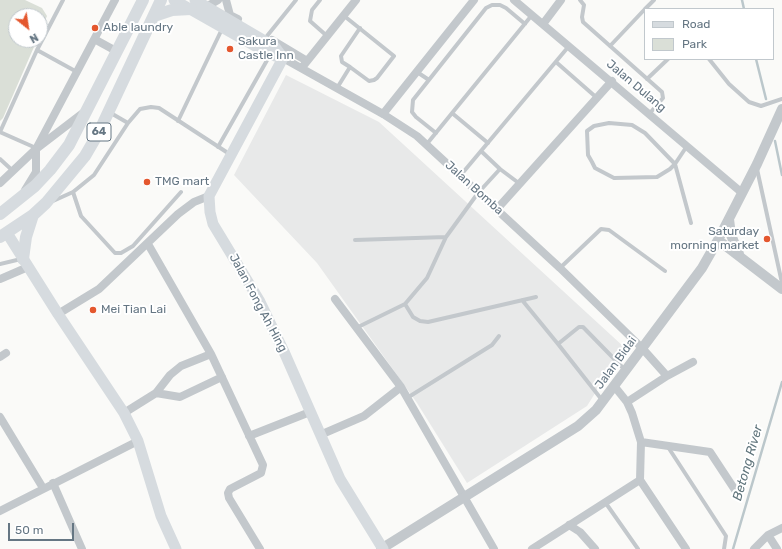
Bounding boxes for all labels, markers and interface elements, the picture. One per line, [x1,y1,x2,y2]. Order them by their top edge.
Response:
north arrow [8,8,48,48]
legend [644,8,774,60]
text: Road [682,17,710,31]
place label: Able laundry [103,21,173,35]
marker: Able laundry [90,23,100,33]
text: N [27,30,40,46]
place label: Sakura Castle Inn [238,35,294,63]
text: Park [682,37,707,51]
marker: Sakura Castle Inn [225,44,235,54]
street label: Jalan Dulang [603,57,669,115]
road number: 64 [87,123,111,141]
street label: Jalan Bomba [442,158,506,218]
place label: TMG mart [155,175,209,189]
marker: TMG mart [142,177,152,187]
place label: Saturday morning market [670,225,759,253]
marker: Saturday morning market [762,234,772,244]
street label: Jalan Fong Ah Hing [226,251,290,355]
place label: Mei Tian Lai [101,303,166,317]
marker: Mei Tian Lai [88,305,98,315]
street label: Jalan Bidai [592,334,640,392]
water label: Betong River [730,423,766,503]
scale bar [10,515,76,541]
text: 50 m [15,523,43,537]

